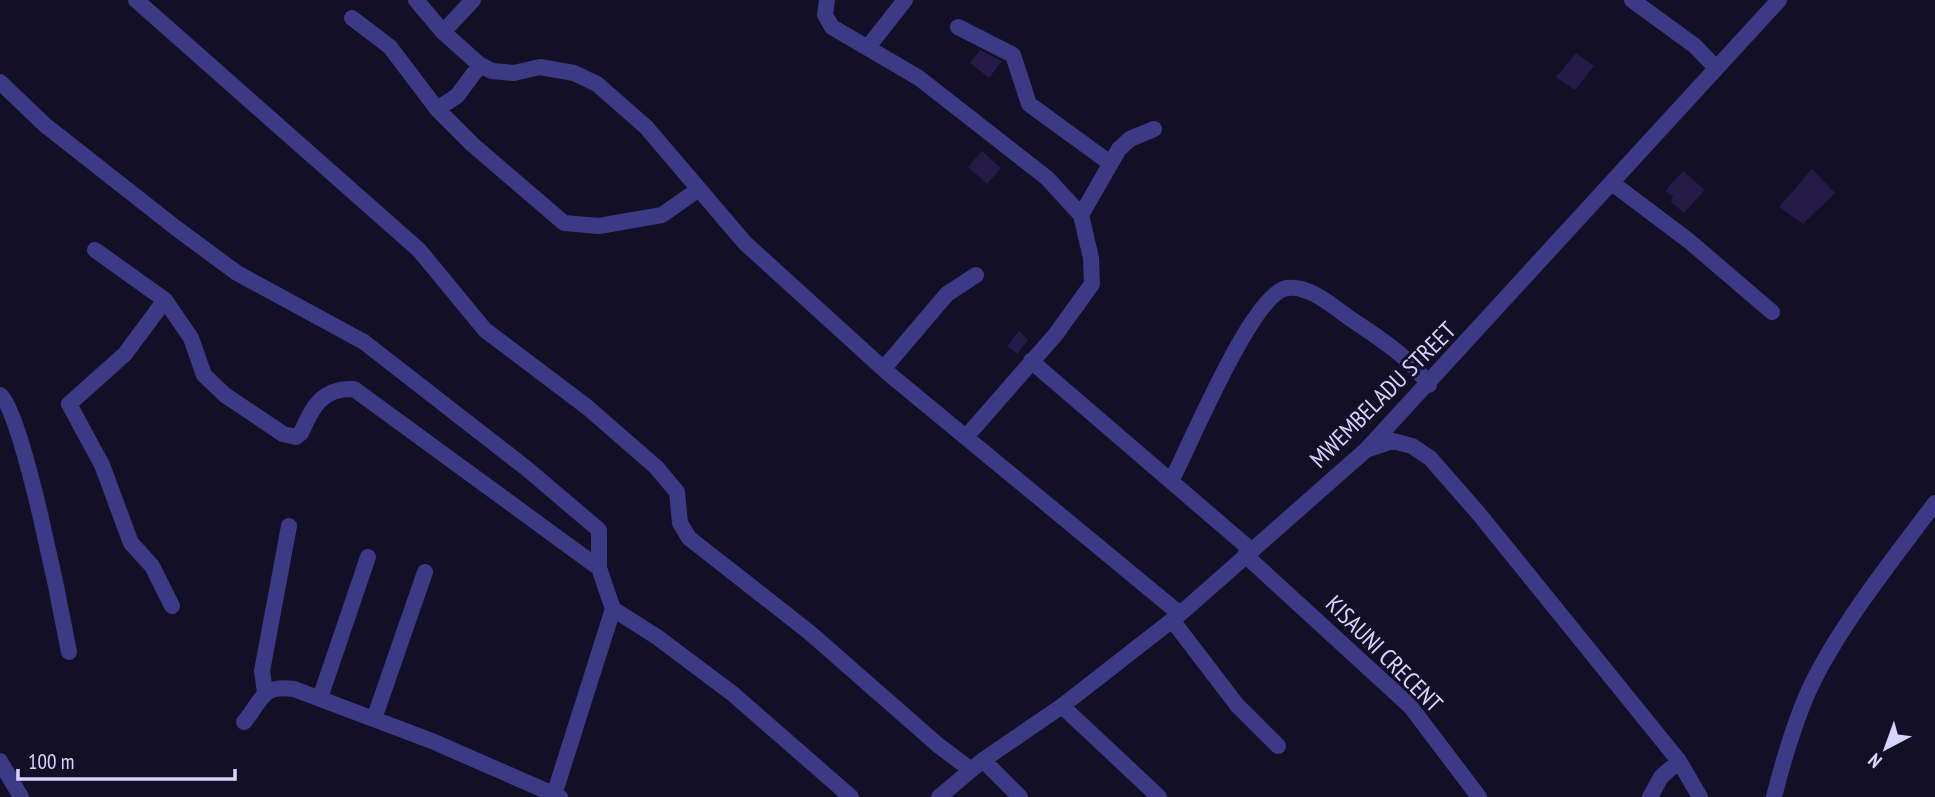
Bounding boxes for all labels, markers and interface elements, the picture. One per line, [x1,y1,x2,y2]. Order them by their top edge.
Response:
street label: MWEMBELADU STREET [1303,315,1462,474]
street label: KISAUNI CRECENT [1319,589,1450,719]
north arrow [1851,713,1921,783]
scale bar [18,738,234,782]
text: 100 m [28,748,74,775]
text: N [1863,748,1887,773]

